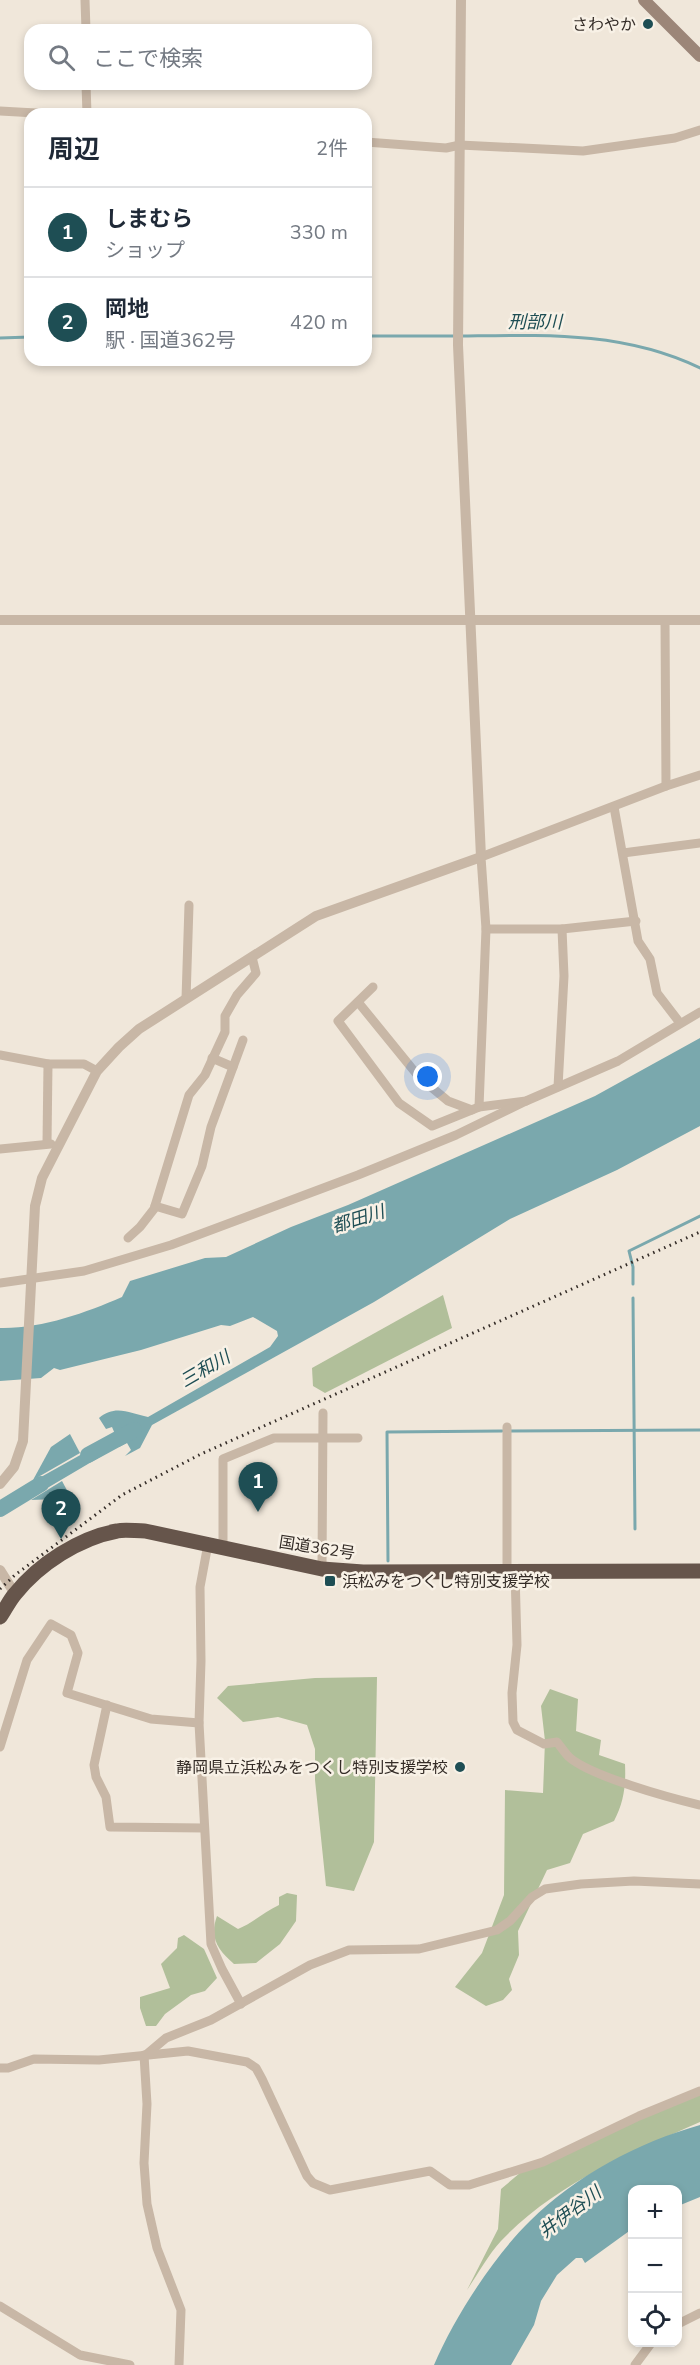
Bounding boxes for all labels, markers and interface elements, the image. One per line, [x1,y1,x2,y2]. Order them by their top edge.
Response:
place label: さわやか [572,14,636,36]
marker: さわやか [641,17,655,31]
search box [24,24,372,90]
icon: search [45,41,78,74]
text: ここで検索 [93,44,203,74]
text: 周辺 [48,132,100,167]
text: 2件 [316,135,348,162]
text: しまむら [105,204,193,234]
text: 1 [62,219,74,246]
text: 330 m [290,219,348,246]
text: ショップ [105,237,185,264]
text: 岡地 [105,294,149,324]
text: 2 [62,309,74,336]
text: 420 m [290,309,348,336]
water label: 刑部川 [508,310,564,334]
text: 駅 · 国道362号 [105,327,236,354]
your location [413,1062,442,1091]
water label: 都田川 [329,1199,389,1238]
water label: 三和川 [176,1344,236,1393]
pin: 1 [238,1462,278,1512]
pin: 2 [42,1490,80,1539]
street label: 国道362号 [277,1531,356,1565]
place label: 浜松みをつくし特別支援学校 [342,1571,550,1593]
marker: 浜松みをつくし特別支援学校 [323,1574,337,1588]
place label: 静岡県立浜松みをつくし特別支援学校 [176,1757,448,1779]
marker: 静岡県立浜松みをつくし特別支援学校 [453,1760,467,1774]
water label: 井伊谷川 [534,2180,608,2243]
map controls [628,2185,682,2347]
button: + [628,2185,682,2239]
button: − [628,2239,682,2293]
button: locate [628,2293,682,2347]

